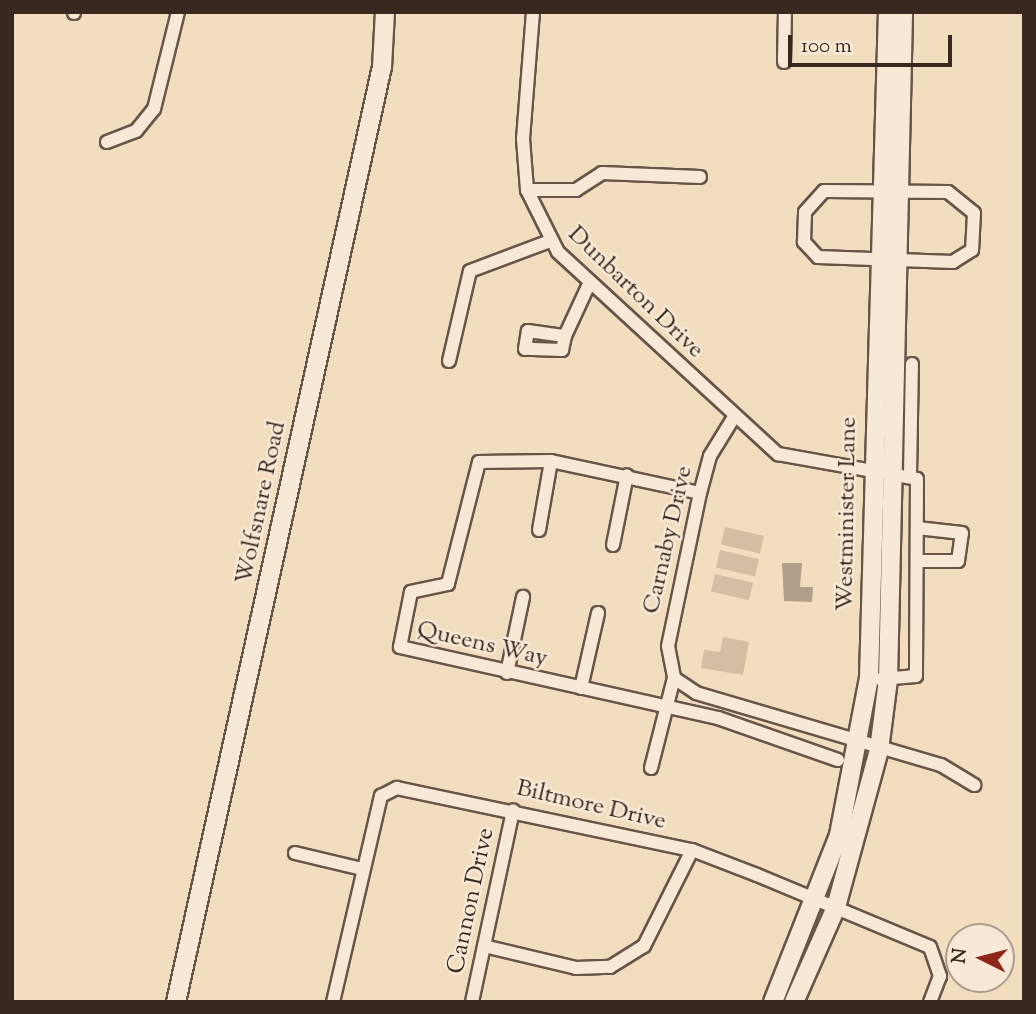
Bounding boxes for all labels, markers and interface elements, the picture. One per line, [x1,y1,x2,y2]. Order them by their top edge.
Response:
scale bar [791,21,956,65]
text: 100 m [801,32,852,62]
street label: Dunbarton Drive [561,221,709,365]
street label: Westminister Lane [832,417,864,611]
street label: Wolfsnare Road [231,419,293,587]
street label: Carnaby Drive [638,463,700,617]
street label: Queens Way [414,616,550,674]
street label: Biltmore Drive [514,775,668,837]
street label: Cannon Drive [442,825,502,977]
north arrow [945,923,1015,993]
text: N [946,947,975,965]

